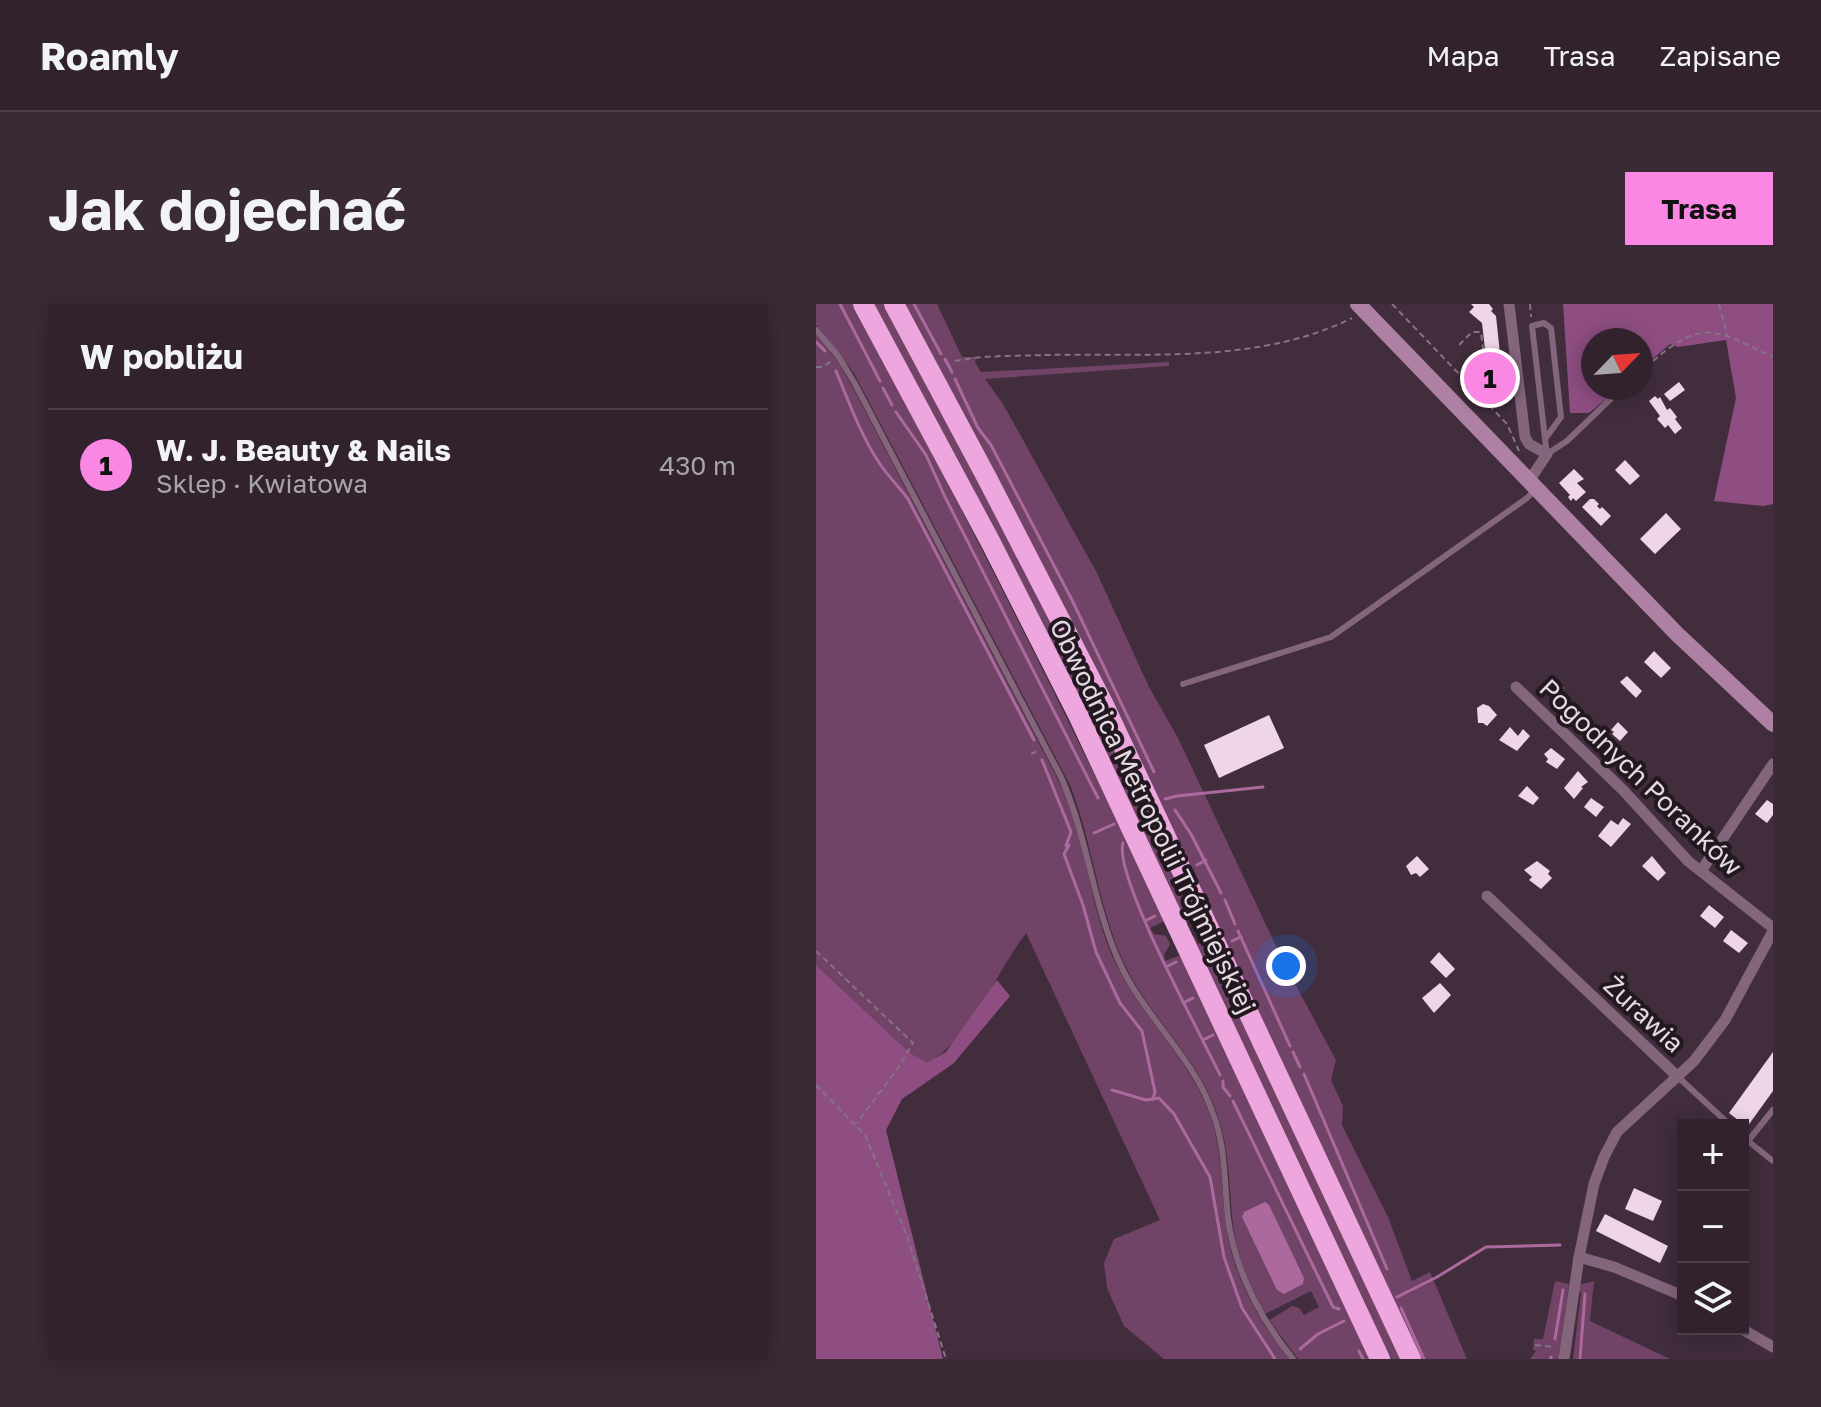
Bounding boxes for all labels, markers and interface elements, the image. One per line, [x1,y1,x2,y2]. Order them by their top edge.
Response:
text: Roamly [40,33,179,78]
text: Mapa [1427,39,1500,72]
text: Trasa [1544,39,1616,72]
text: Zapisane [1660,39,1781,72]
button: Trasa [1625,172,1773,245]
text: Jak dojechać [48,175,406,242]
north arrow [1581,328,1653,400]
text: W pobliżu [80,336,243,376]
pin: 1 [1464,348,1516,408]
text: W. J. Beauty & Nails [156,432,451,468]
text: 1 [99,450,113,481]
text: 430 m [659,450,736,481]
text: Sklep · Kwiatowa [156,468,368,499]
street label: Obwodnica Metropolii Trójmiejskiej [1044,614,1262,1018]
street label: Pogodnych Poranków [1533,672,1749,882]
your location [1266,946,1306,986]
street label: Żurawia [1598,969,1690,1059]
map controls [1677,1119,1749,1335]
button: + [1677,1119,1749,1191]
button: − [1677,1191,1749,1263]
button: layers [1677,1263,1749,1335]

